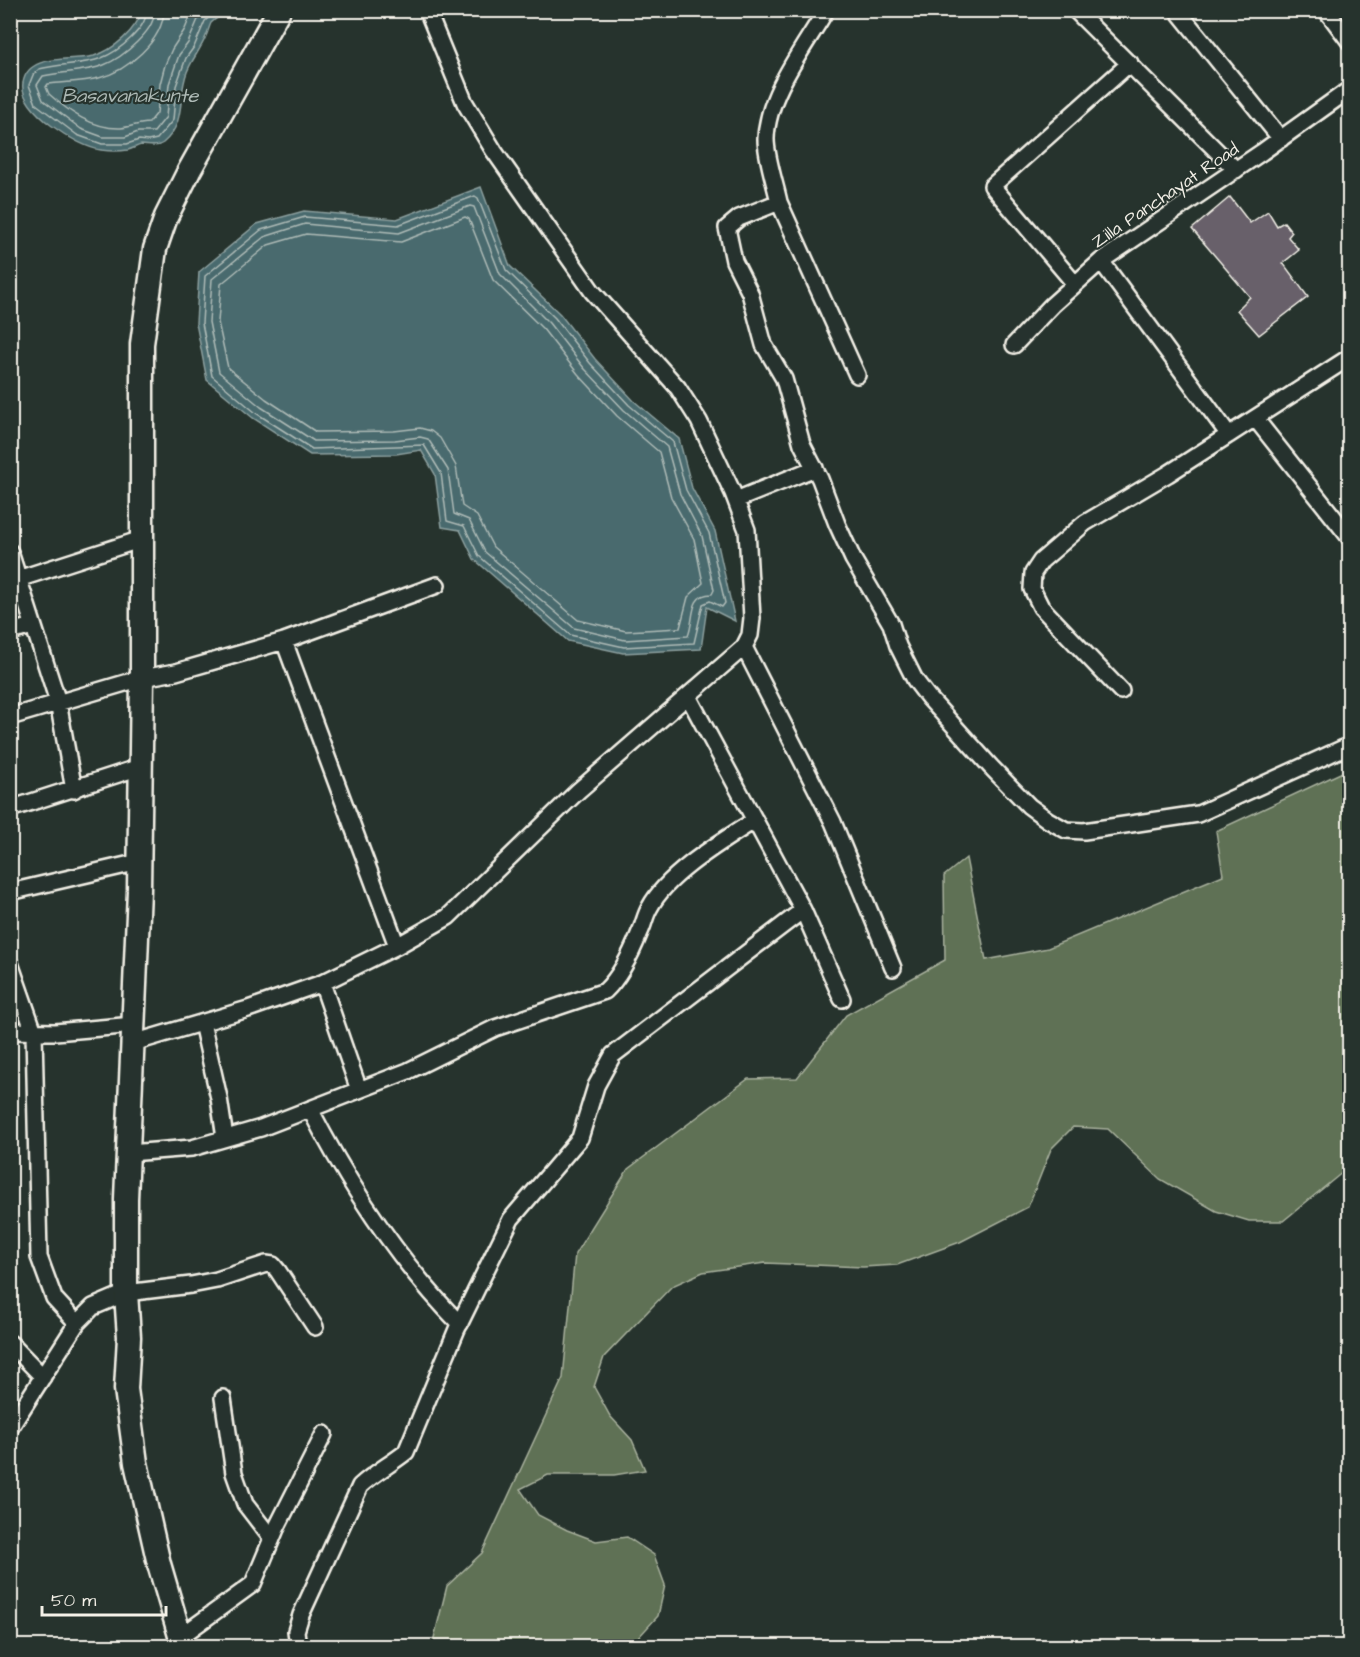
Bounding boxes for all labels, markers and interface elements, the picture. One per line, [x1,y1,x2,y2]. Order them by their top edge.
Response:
water label: Basavanakunte [62,82,200,110]
street label: Zilla Panchayat Road [1087,137,1244,255]
scale bar [42,1579,166,1617]
text: 50 m [51,1588,96,1613]

